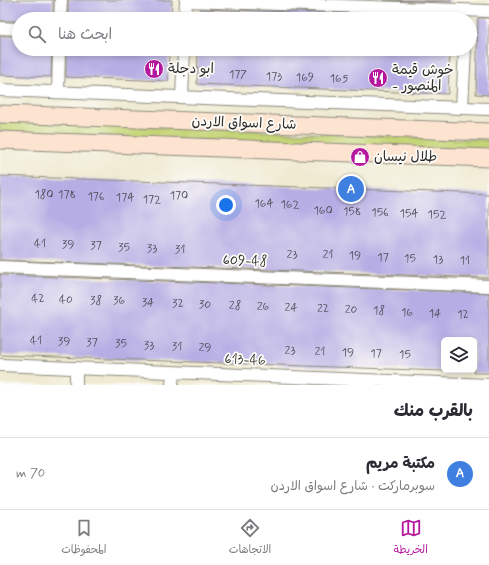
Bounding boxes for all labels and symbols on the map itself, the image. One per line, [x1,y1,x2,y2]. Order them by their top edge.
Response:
restaurant icon: ابو دجلة [143,58,165,80]
place label: ابو دجلة [168,60,214,78]
place label: خوش قيمة - المنصور [392,61,454,95]
house number: 177 [229,67,247,83]
restaurant icon: خوش قيمة - المنصور [367,67,389,89]
house number: 173 [266,69,282,85]
house number: 169 [296,70,314,86]
house number: 165 [330,71,349,87]
street label: شارع اسواق الاردن [191,112,297,134]
shop icon: طلال نيسان [349,146,371,168]
place label: طلال نيسان [374,148,437,166]
pin: A [338,174,364,204]
house number: 180 [34,187,54,203]
house number: 178 [58,187,76,203]
house number: 170 [170,188,188,204]
house number: 176 [87,189,105,205]
house number: 174 [116,190,134,206]
house number: 172 [143,192,161,208]
your location [216,195,236,215]
house number: 164 [254,196,274,212]
house number: 162 [280,197,300,213]
house number: 160 [313,203,333,219]
house number: 158 [343,204,361,220]
house number: 156 [371,205,389,221]
house number: 154 [400,206,418,222]
house number: 152 [428,207,446,223]
house number: 41 [34,236,46,252]
house number: 39 [62,237,74,253]
house number: 37 [90,238,102,254]
house number: 35 [118,240,130,256]
house number: 33 [147,241,157,257]
house number: 31 [175,242,185,258]
house number: 23 [287,247,297,263]
house number: 21 [322,247,334,263]
house number: 19 [349,248,361,264]
house number: 17 [377,250,389,266]
street label: 609-48 [222,251,268,271]
house number: 15 [404,251,416,267]
house number: 13 [433,252,443,268]
house number: 11 [460,253,470,269]
house number: 42 [31,291,45,307]
house number: 40 [59,292,73,308]
house number: 38 [90,293,102,309]
house number: 36 [113,293,125,309]
house number: 34 [142,295,154,311]
house number: 32 [172,296,184,312]
house number: 30 [199,297,211,313]
house number: 28 [229,298,241,314]
house number: 26 [257,299,270,315]
house number: 24 [284,300,298,316]
house number: 22 [317,301,329,317]
house number: 20 [345,302,358,318]
house number: 18 [373,303,385,319]
house number: 16 [401,305,413,321]
house number: 14 [429,306,441,322]
house number: 12 [457,307,469,323]
house number: 41 [30,333,42,349]
house number: 39 [58,334,70,350]
house number: 37 [86,335,98,351]
house number: 35 [115,336,127,352]
house number: 33 [144,338,154,354]
house number: 31 [172,339,182,355]
house number: 29 [198,340,212,356]
house number: 23 [285,343,295,359]
house number: 21 [314,344,326,360]
house number: 19 [342,345,354,361]
house number: 17 [370,346,382,362]
house number: 15 [399,347,411,363]
street label: 613-46 [224,350,266,370]

